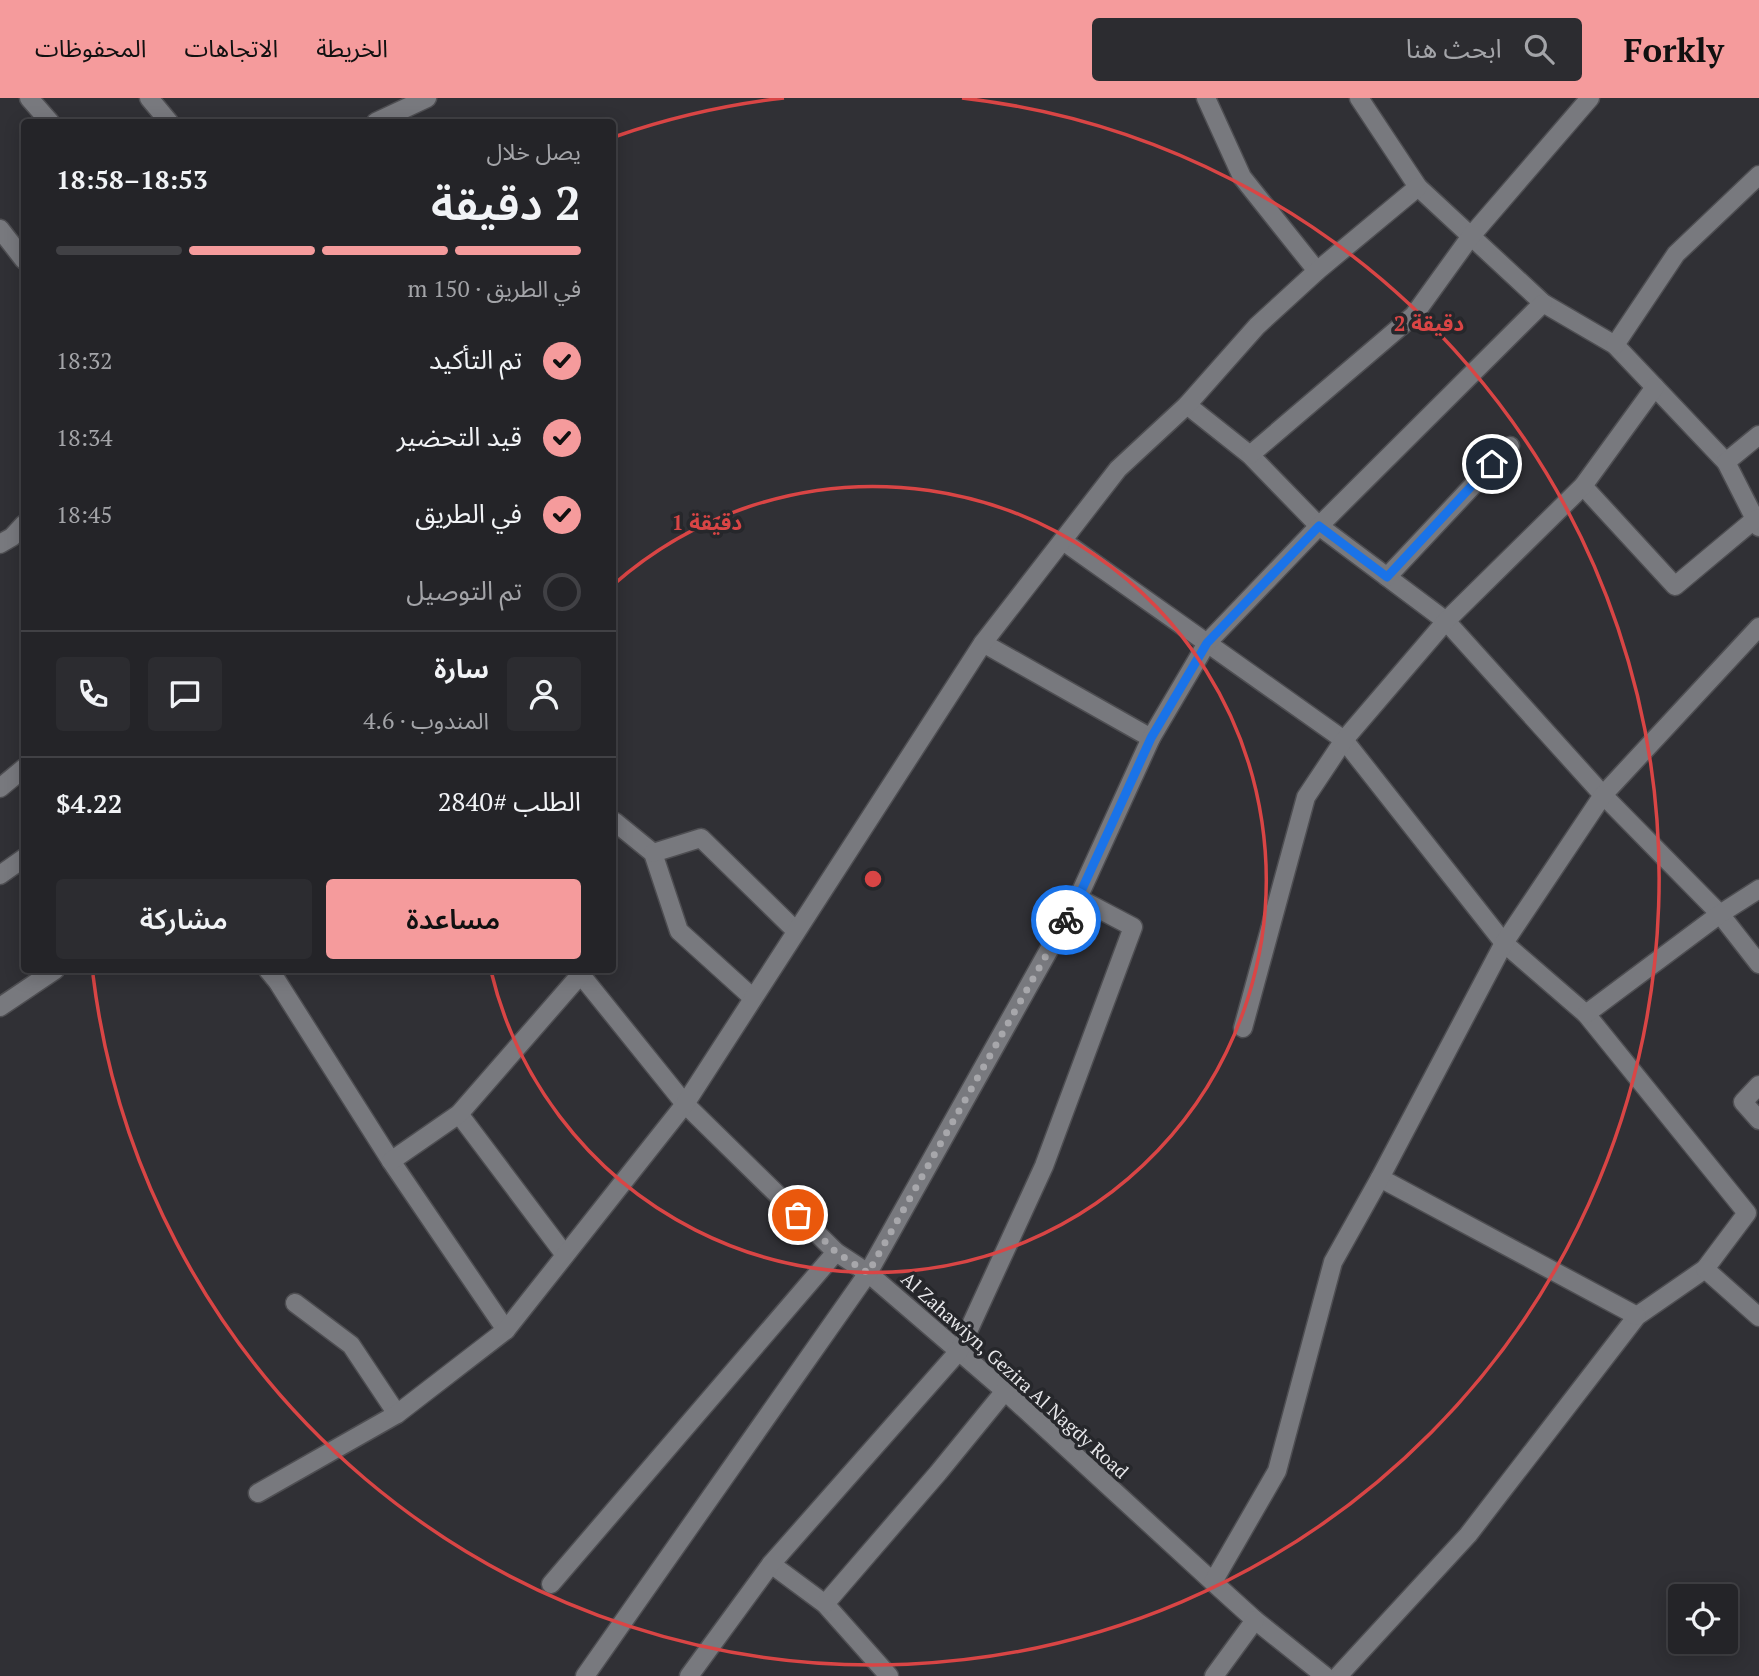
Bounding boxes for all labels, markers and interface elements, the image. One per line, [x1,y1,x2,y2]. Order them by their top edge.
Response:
search box [1092,18,1582,81]
text: Forkly [1624,28,1724,71]
icon: search [1520,30,1558,68]
text: ابحث هنا [1406,31,1502,65]
text: المحفوظات [35,32,146,64]
text: الاتجاهات [184,32,278,64]
text: الخريطة [316,32,388,64]
text: يصل خلال [487,136,581,167]
text: 18:53–18:58 [56,162,208,196]
text: 2 دقيقة [431,172,581,233]
text: في الطريق · 150 m [408,273,581,304]
text: 2 دقيقة [1394,309,1464,337]
text: تم التأكيد [429,342,522,376]
icon: check [543,342,581,380]
text: 18:32 [56,345,113,376]
text: قيد التحضير [397,419,522,453]
icon: check [543,419,581,457]
text: 18:34 [56,422,113,453]
pin [1462,434,1522,494]
icon: home [1473,445,1511,483]
text: في الطريق [415,496,522,530]
icon: check [543,496,581,534]
text: 18:45 [56,499,113,530]
text: 1 دقيقة [672,508,742,536]
text: تم التوصيل [406,573,522,607]
text: سارة [434,651,489,685]
button: phone [56,657,130,731]
button: chat [148,657,222,731]
button: person [507,657,581,731]
text: المندوب · 4.6 [363,705,489,736]
text: الطلب #2840 [438,784,581,818]
text: $4.22 [56,786,122,820]
centre of rings [861,867,885,891]
button: مشاركة [56,879,312,959]
button: مساعدة [326,879,581,959]
courier [1031,885,1101,955]
icon: bike [1047,901,1085,939]
pin [768,1185,828,1245]
icon: bag [779,1196,817,1234]
street label: Al Zahawiyn, Gezira Al Nagdy Road [896,1266,1135,1484]
map controls [1668,1584,1738,1654]
button: locate [1668,1584,1738,1654]

